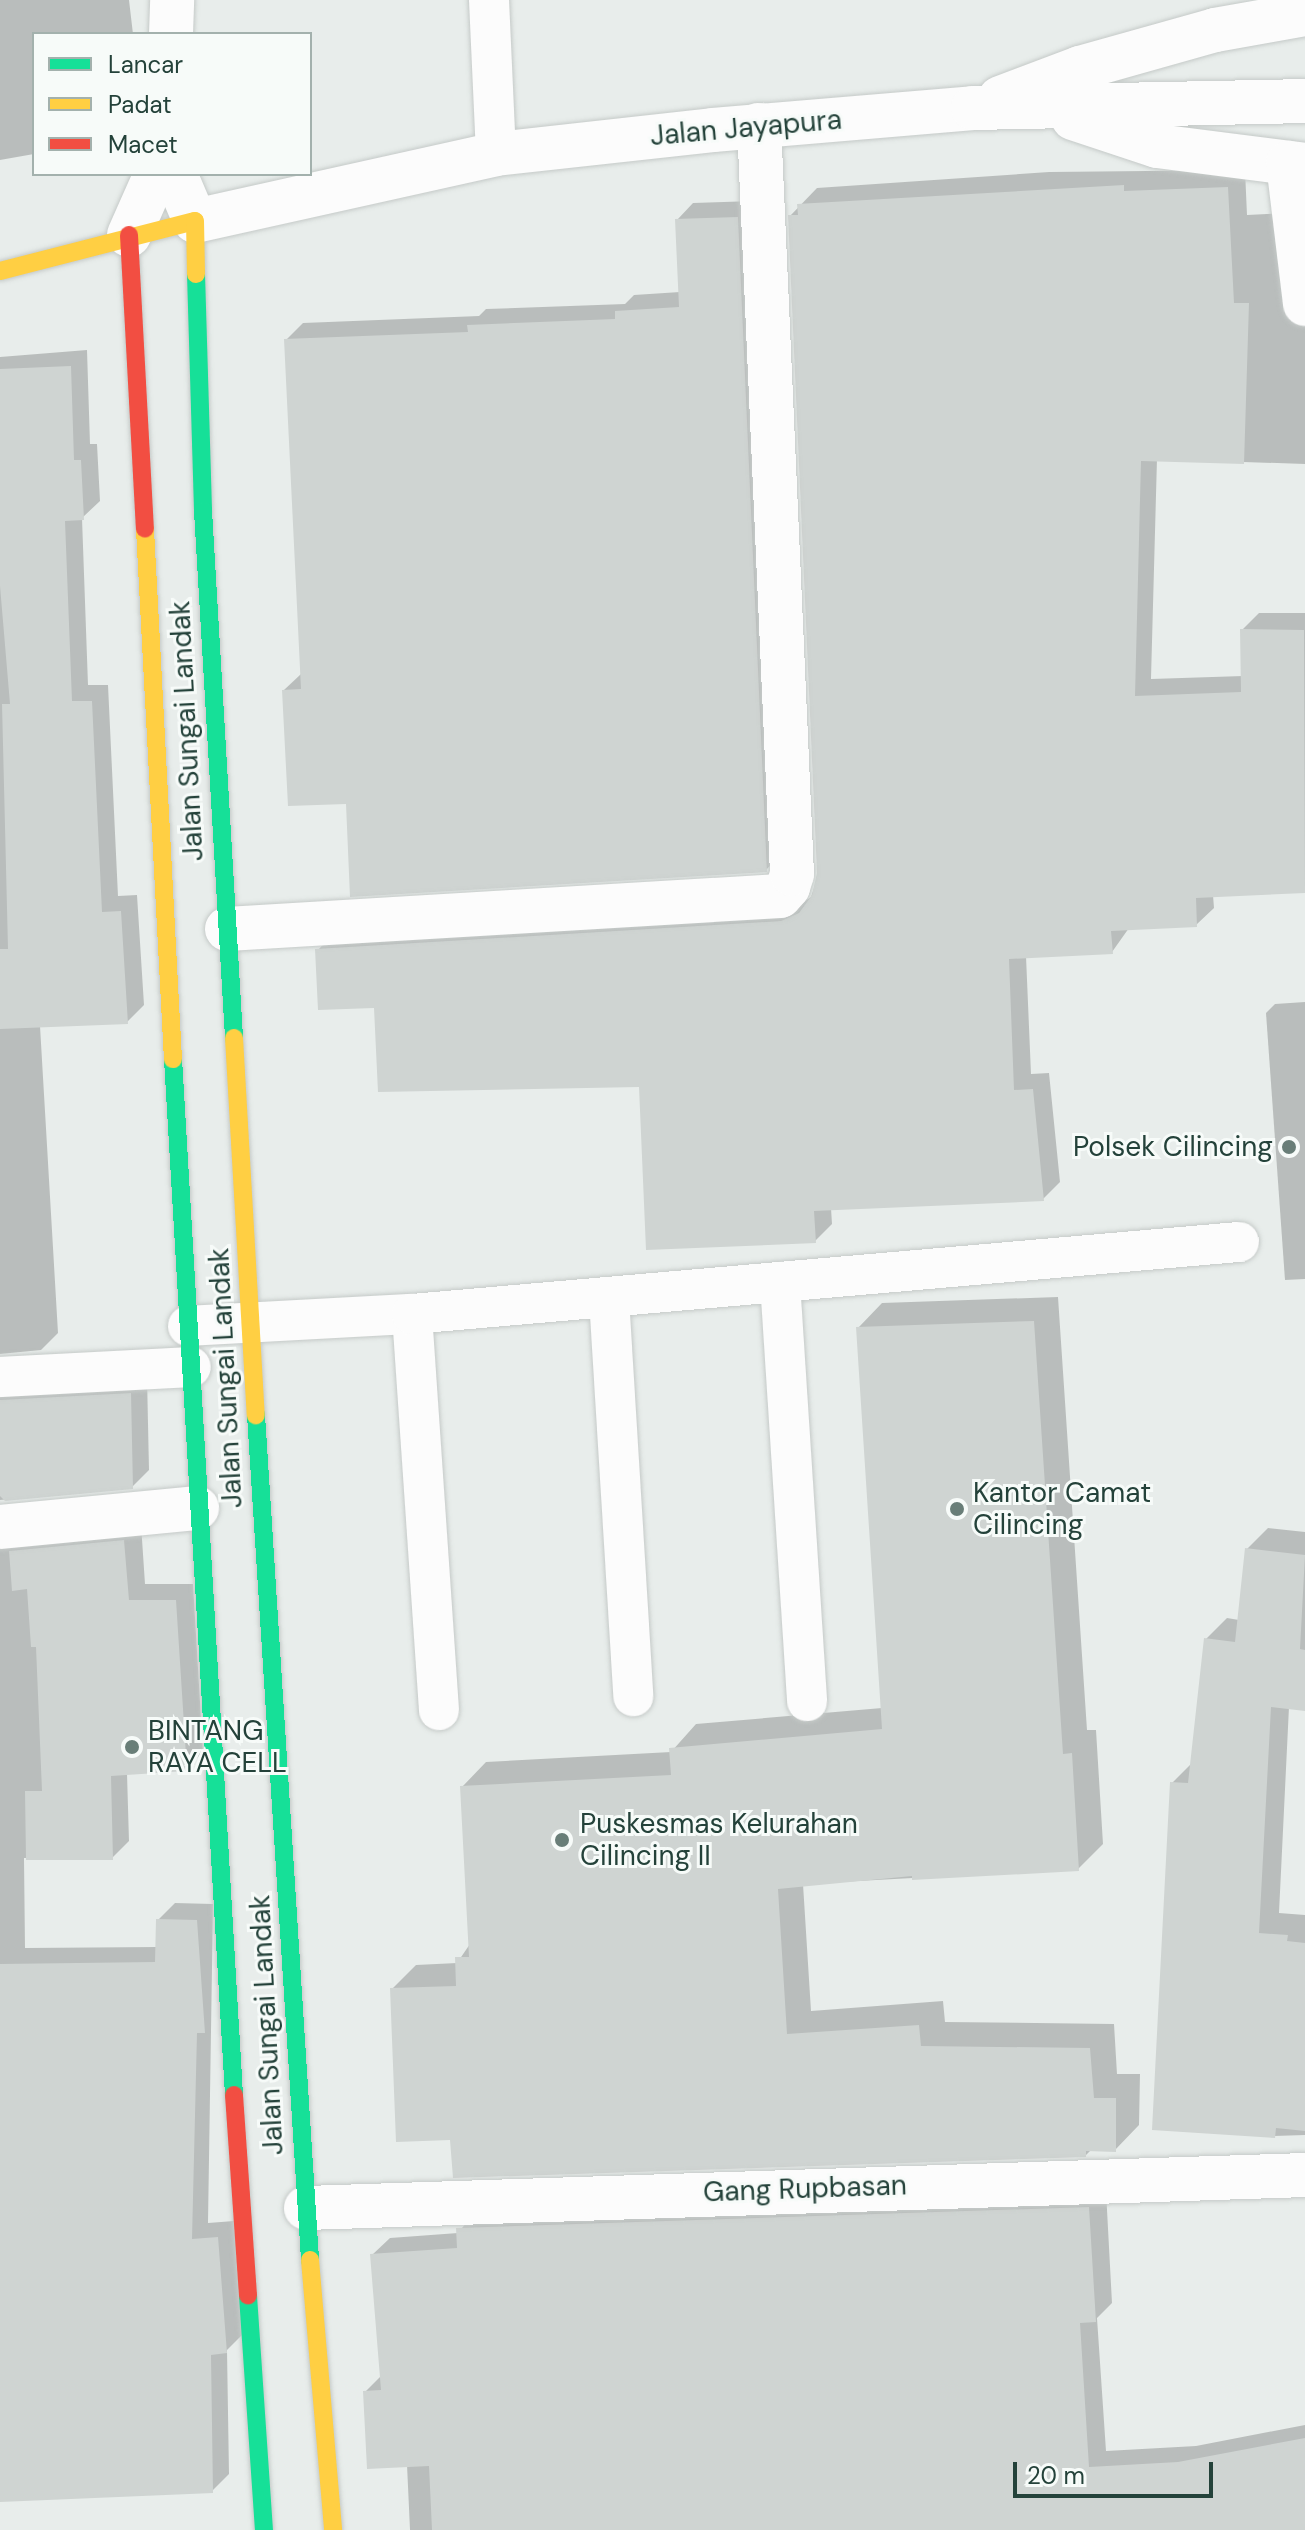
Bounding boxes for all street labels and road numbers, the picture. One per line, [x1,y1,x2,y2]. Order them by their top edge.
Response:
street label: Jalan Jayapura [649,103,843,153]
street label: Jalan Sungai Landak [163,600,211,862]
street label: Jalan Sungai Landak [202,1247,250,1509]
street label: Jalan Sungai Landak [243,1894,291,2156]
street label: Gang Rupbasan [703,2169,907,2209]

